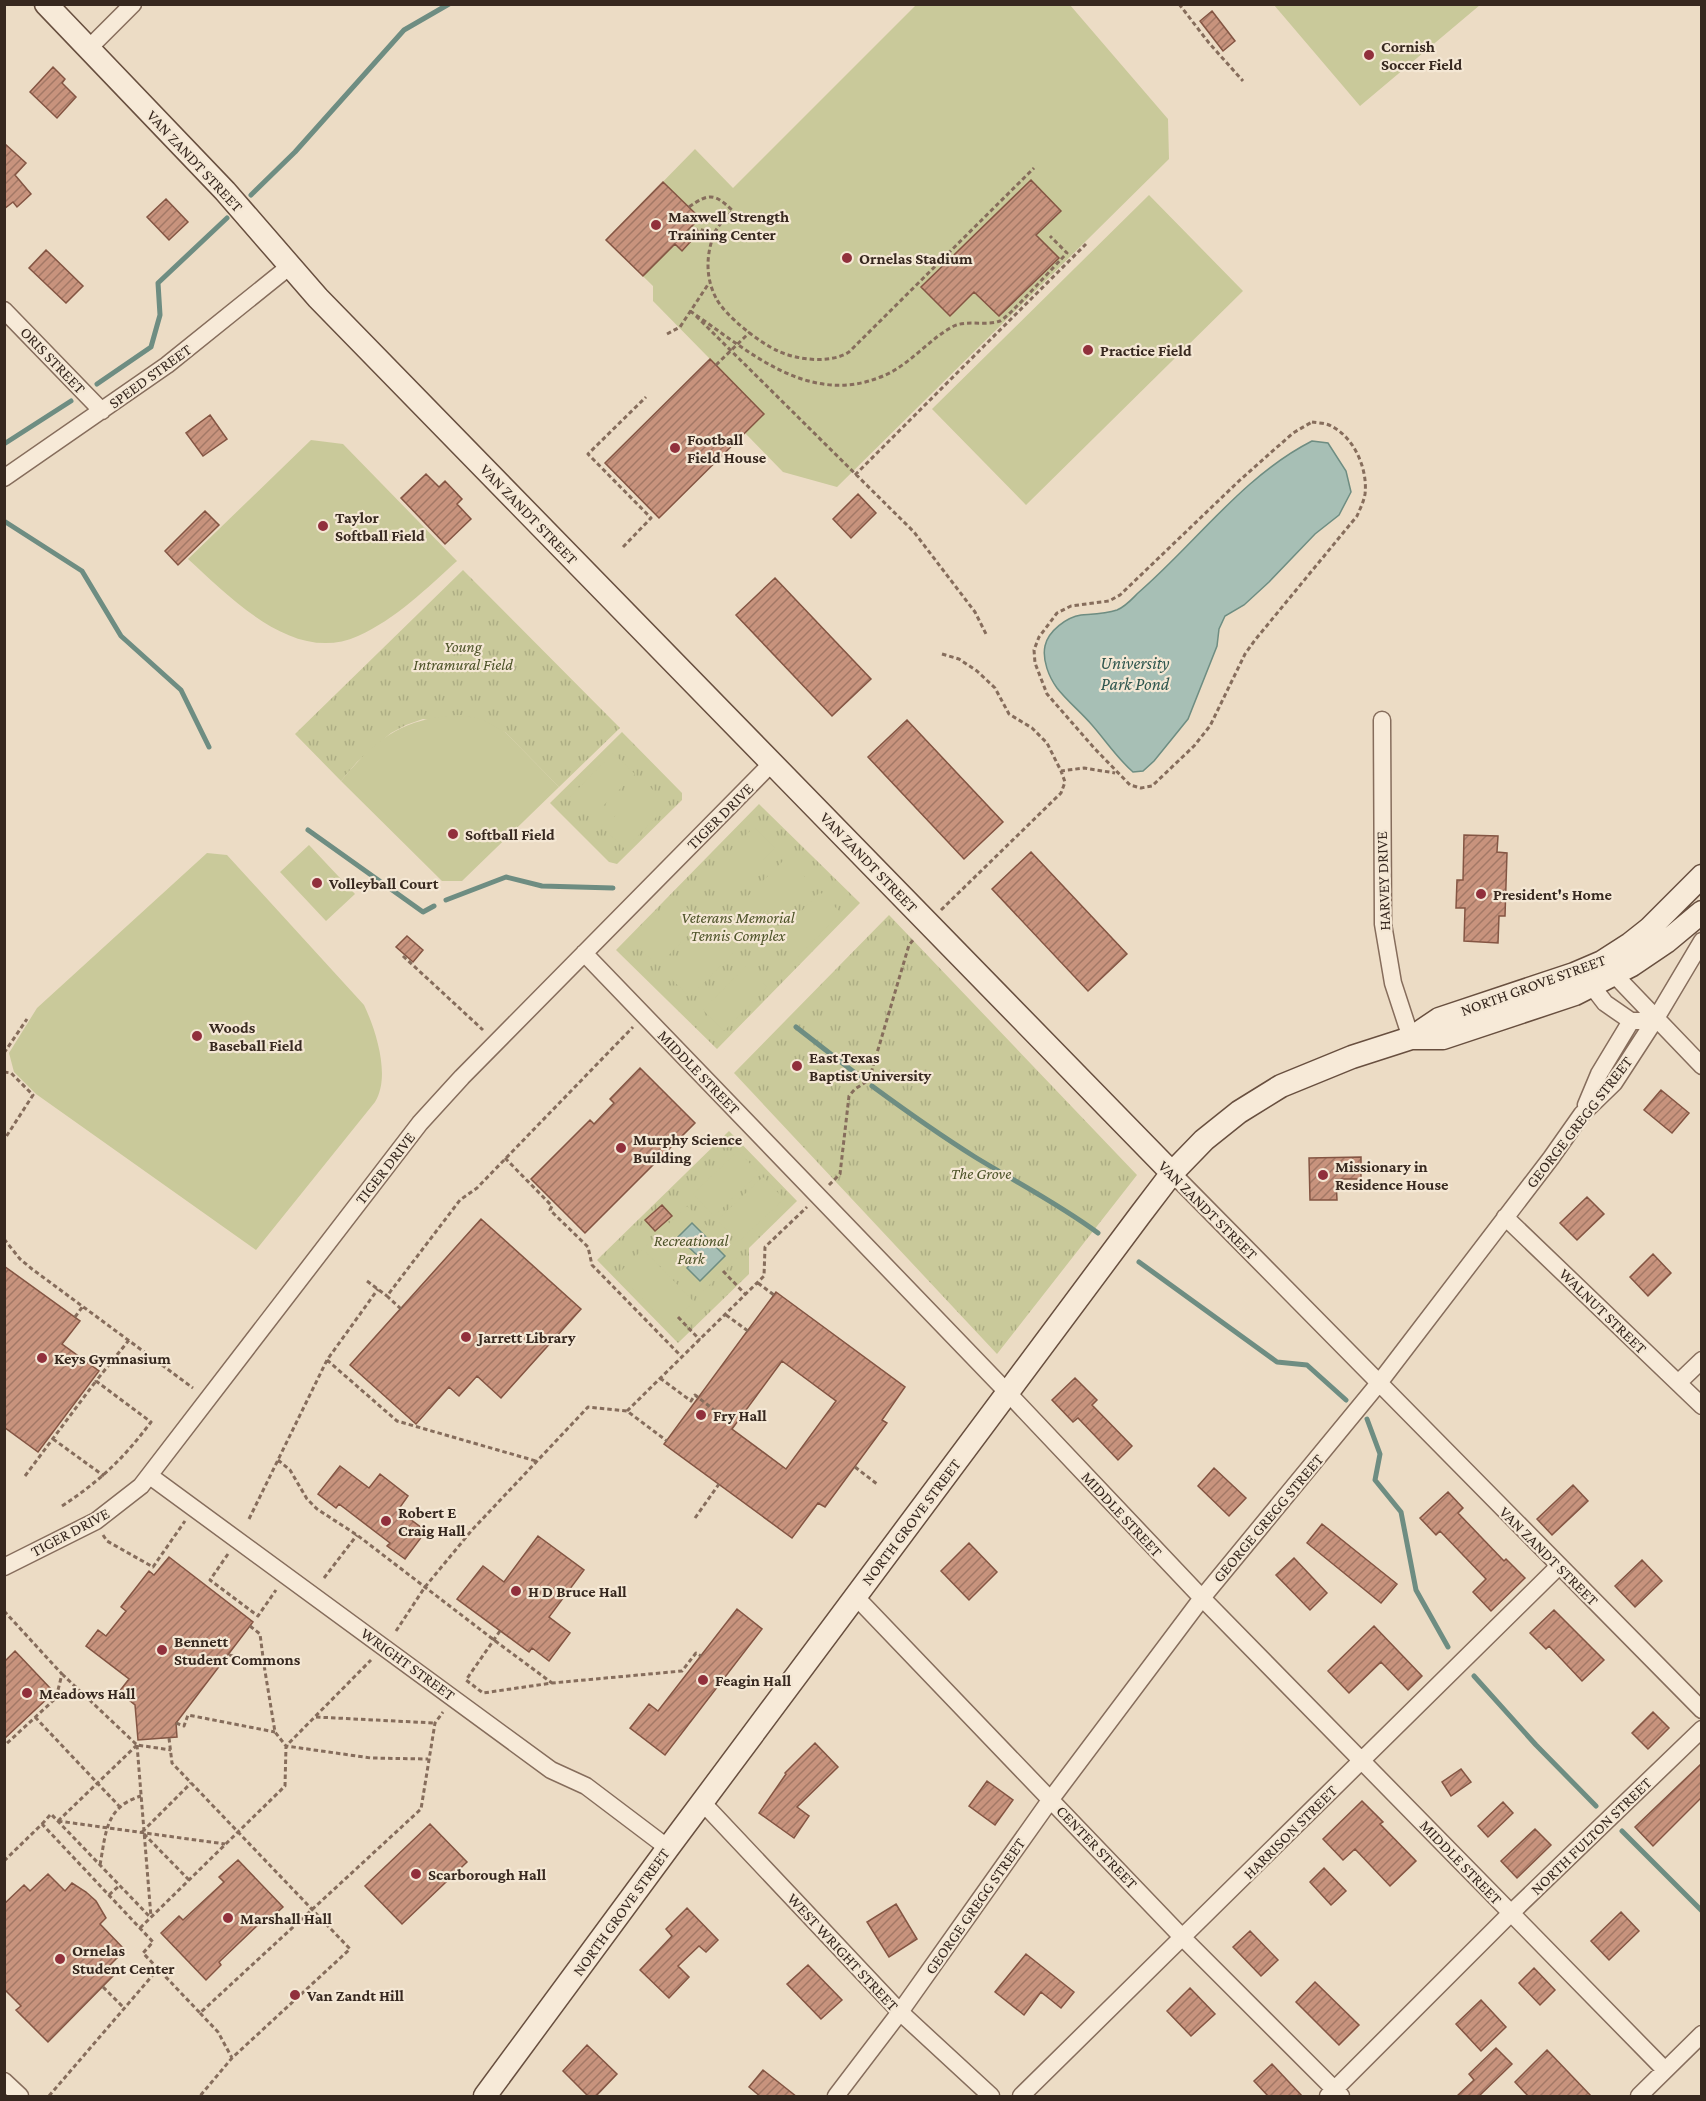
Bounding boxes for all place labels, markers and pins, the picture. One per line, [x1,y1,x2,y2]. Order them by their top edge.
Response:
place label: Cornish Soccer Field [1381,38,1462,73]
marker: Cornish Soccer Field [1362,48,1376,62]
place label: Maxwell Strength Training Center [668,208,789,243]
marker: Maxwell Strength Training Center [649,218,663,232]
place label: Ornelas Stadium [859,250,973,267]
marker: Ornelas Stadium [840,251,854,265]
place label: Practice Field [1100,342,1192,359]
marker: Practice Field [1081,343,1095,357]
place label: Football Field House [687,431,767,466]
marker: Football Field House [668,441,682,455]
place label: Taylor Softball Field [335,509,425,544]
marker: Taylor Softball Field [316,519,330,533]
place label: Softball Field [465,826,555,843]
marker: Softball Field [446,827,460,841]
place label: Volleyball Court [328,875,439,892]
marker: Volleyball Court [310,876,324,890]
place label: President's Home [1493,886,1612,903]
marker: President's Home [1474,887,1488,901]
place label: Woods Baseball Field [208,1019,303,1054]
marker: Woods Baseball Field [190,1029,204,1043]
place label: East Texas Baptist University [809,1049,931,1084]
marker: East Texas Baptist University [790,1059,804,1073]
place label: Murphy Science Building [633,1131,743,1166]
marker: Murphy Science Building [614,1141,628,1155]
place label: Missionary in Residence House [1335,1158,1449,1193]
marker: Missionary in Residence House [1316,1168,1330,1182]
place label: Jarrett Library [476,1329,576,1346]
marker: Jarrett Library [459,1330,473,1344]
place label: Keys Gymnasium [54,1350,171,1367]
marker: Keys Gymnasium [35,1351,49,1365]
place label: Fry Hall [713,1407,767,1424]
marker: Fry Hall [694,1408,708,1422]
place label: Robert E Craig Hall [398,1504,466,1539]
marker: Robert E Craig Hall [379,1514,393,1528]
place label: H D Bruce Hall [528,1583,627,1600]
marker: H D Bruce Hall [509,1584,523,1598]
place label: Bennett Student Commons [174,1633,301,1668]
marker: Bennett Student Commons [155,1643,169,1657]
place label: Feagin Hall [715,1672,792,1689]
marker: Feagin Hall [696,1673,710,1687]
place label: Meadows Hall [39,1685,136,1702]
marker: Meadows Hall [20,1686,34,1700]
place label: Scarborough Hall [428,1866,546,1883]
marker: Scarborough Hall [409,1867,423,1881]
place label: Marshall Hall [240,1910,332,1927]
marker: Marshall Hall [221,1911,235,1925]
place label: Ornelas Student Center [72,1942,175,1977]
marker: Ornelas Student Center [53,1952,67,1966]
place label: Van Zandt Hill [306,1987,404,2004]
marker: Van Zandt Hill [288,1988,302,2002]

